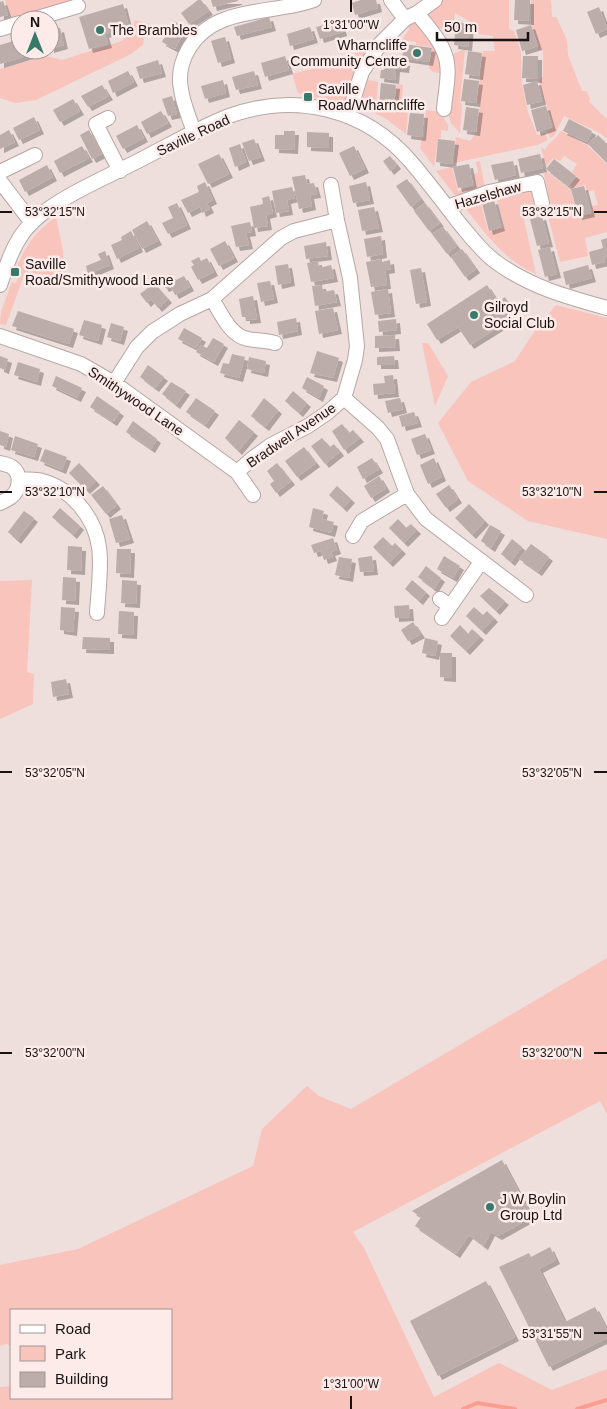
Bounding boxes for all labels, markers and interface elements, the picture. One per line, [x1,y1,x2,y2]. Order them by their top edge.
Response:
north arrow [10,10,60,60]
scale bar [437,10,528,42]
text: N [30,14,40,30]
text: 1°31'00"W [323,18,380,32]
text: 50 m [444,18,477,35]
place label: The Brambles [110,22,197,38]
marker: The Brambles [94,24,106,36]
place label: Wharncliffe Community Centre [290,37,407,69]
marker: Wharncliffe Community Centre [411,47,423,59]
place label: Saville Road/Wharncliffe [318,81,425,113]
marker: Saville Road/Wharncliffe [302,91,314,103]
street label: Saville Road [154,111,232,159]
street label: Hazelshaw [453,178,524,212]
text: 53°32'15"N [25,205,85,219]
text: 53°32'15"N [522,205,582,219]
place label: Saville Road/Smithywood Lane [25,256,174,288]
marker: Saville Road/Smithywood Lane [9,266,21,278]
place label: Gilroyd Social Club [484,299,555,331]
marker: Gilroyd Social Club [468,309,480,321]
street label: Smithywood Lane [85,363,187,439]
street label: Bradwell Avenue [243,399,339,471]
text: 53°32'10"N [25,485,85,499]
text: 53°32'10"N [522,485,582,499]
text: 53°32'05"N [25,766,85,780]
text: 53°32'05"N [522,766,582,780]
text: 53°32'00"N [25,1046,85,1060]
text: 53°32'00"N [522,1046,582,1060]
place label: J W Boylin Group Ltd [500,1191,566,1223]
marker: J W Boylin Group Ltd [484,1201,496,1213]
legend [10,1309,172,1399]
text: Road [55,1320,91,1337]
text: 53°31'55"N [522,1327,582,1341]
text: Park [55,1345,86,1362]
text: Building [55,1370,108,1387]
text: 1°31'00"W [323,1377,380,1391]

